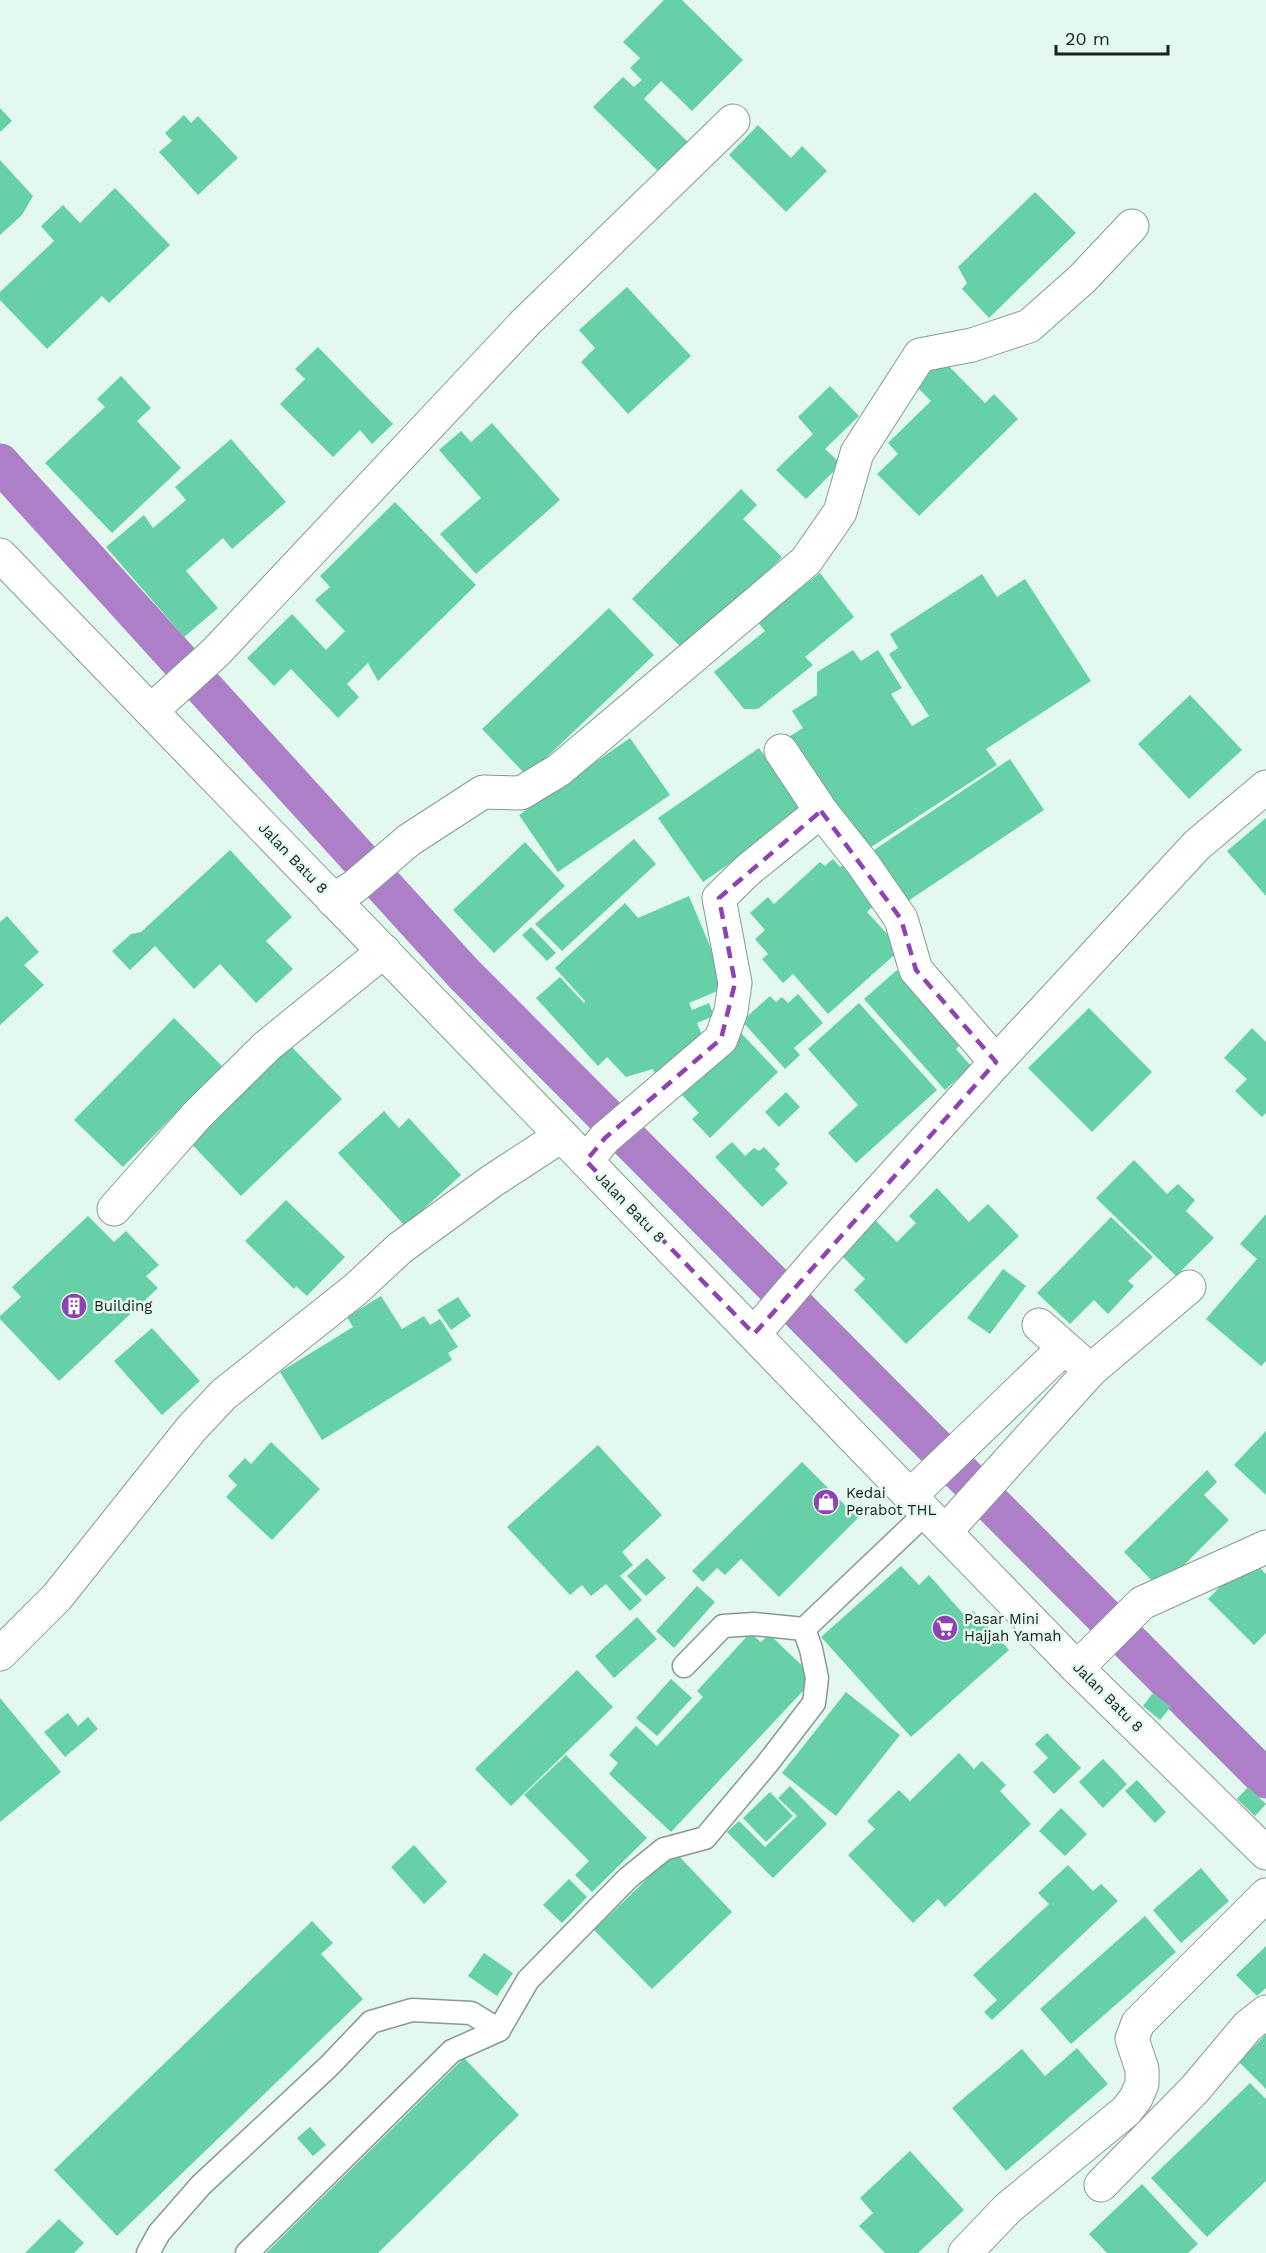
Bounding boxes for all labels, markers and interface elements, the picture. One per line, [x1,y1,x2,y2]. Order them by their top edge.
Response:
scale bar [1056,18,1168,56]
text: 20 m [1065,28,1110,49]
street label: Jalan Batu 8 [255,819,331,897]
street label: Jalan Batu 8 [592,1168,668,1246]
building icon: Building [59,1291,89,1321]
place label: Building [94,1297,152,1315]
place label: Kedai Perabot THL [846,1484,936,1519]
shop icon: Kedai Perabot THL [811,1487,841,1517]
place label: Pasar Mini Hajjah Yamah [964,1610,1062,1645]
supermarket icon: Pasar Mini Hajjah Yamah [930,1613,960,1643]
street label: Jalan Batu 8 [1069,1658,1147,1736]

